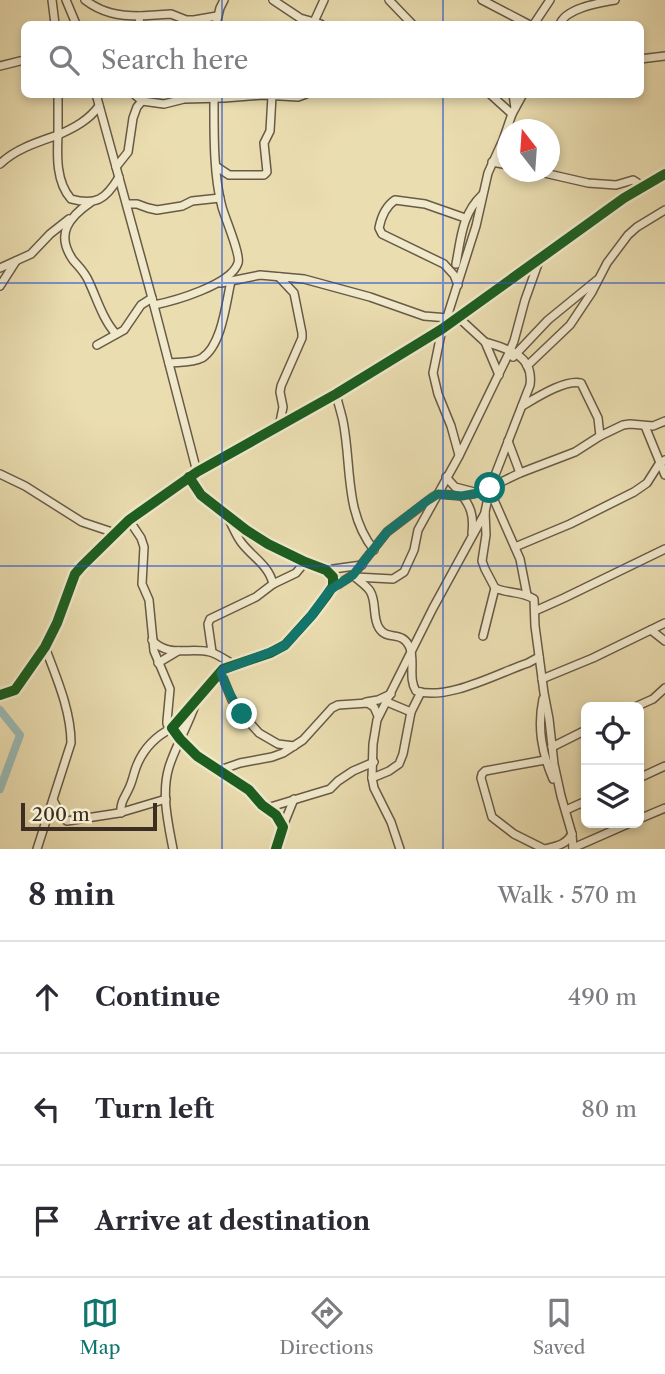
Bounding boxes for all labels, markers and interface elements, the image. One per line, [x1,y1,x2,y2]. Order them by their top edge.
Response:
search box [21,21,644,98]
icon: search [45,41,83,79]
text: Search here [101,44,248,76]
north arrow [497,119,560,182]
route start [474,472,505,503]
route end [226,698,257,729]
map controls [581,702,644,828]
button: locate [581,702,644,765]
button: layers [581,765,644,828]
scale bar [21,800,158,832]
text: 200 m [32,803,90,826]
text: 8 min [28,876,115,913]
text: Walk · 570 m [497,881,637,909]
icon: ahead [28,978,66,1016]
text: Continue [95,981,220,1013]
text: 490 m [568,983,637,1011]
icon: left [28,1090,66,1128]
text: Turn left [95,1093,214,1125]
text: 80 m [581,1095,637,1123]
icon: arrive [28,1202,66,1240]
text: Arrive at destination [95,1205,370,1237]
tab: Map [80,1294,120,1359]
tab: Directions [280,1294,373,1359]
tab: Saved [533,1294,585,1359]

